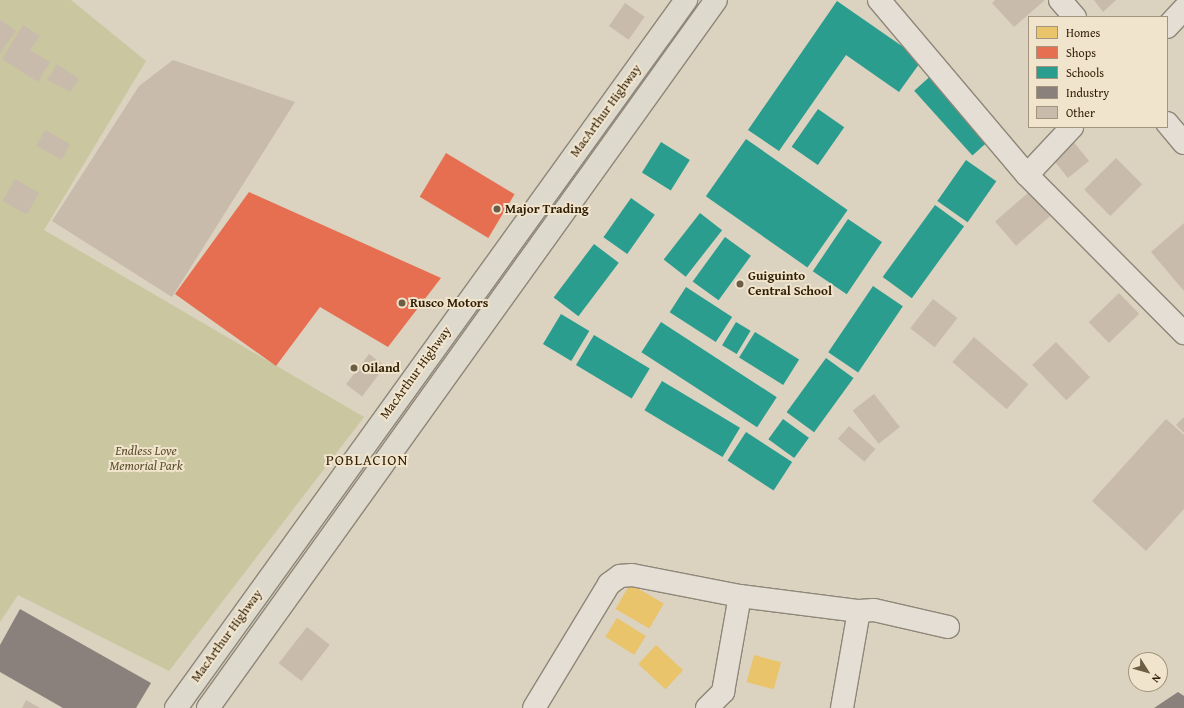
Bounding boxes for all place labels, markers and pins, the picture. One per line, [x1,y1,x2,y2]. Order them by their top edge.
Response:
place label: Major Trading [505,201,589,217]
marker: Major Trading [492,204,502,214]
place label: Guiguinto Central School [748,269,832,300]
marker: Guiguinto Central School [735,279,745,289]
place label: Rusco Motors [410,295,488,311]
marker: Rusco Motors [397,298,407,308]
place label: Oiland [362,360,400,376]
marker: Oiland [349,363,359,373]

